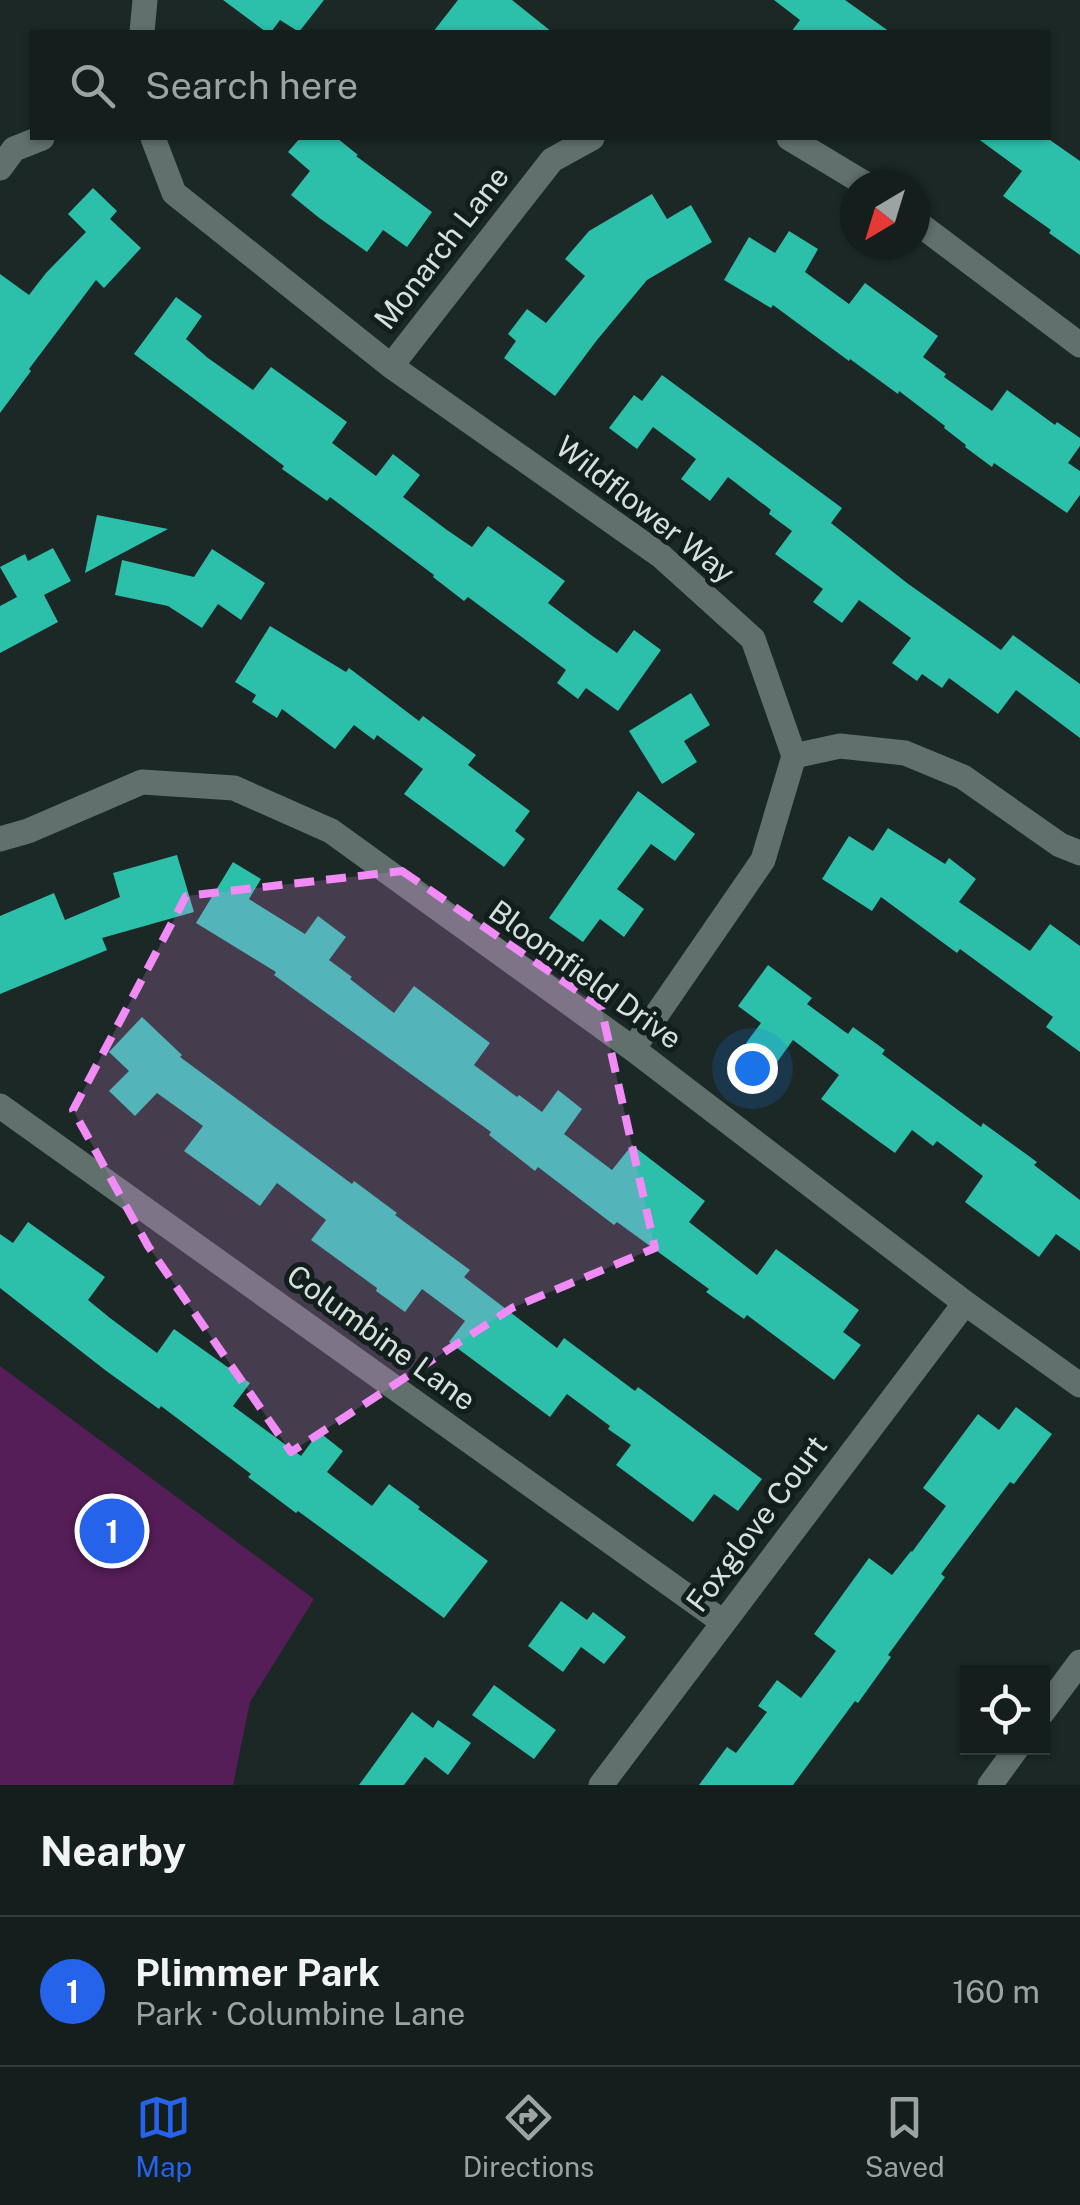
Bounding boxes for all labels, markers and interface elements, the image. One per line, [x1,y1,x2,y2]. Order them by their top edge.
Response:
search box [30,30,1050,140]
icon: search [65,58,120,113]
text: Search here [145,63,358,108]
street label: Monarch Lane [366,159,516,336]
north arrow [840,170,930,260]
street label: Wildflower Way [549,428,742,590]
street label: Bloomfield Drive [482,892,689,1056]
your location [727,1043,778,1094]
street label: Columbine Lane [280,1257,483,1418]
street label: Foxglove Court [678,1428,834,1619]
pin: 1 [80,1494,144,1568]
map controls [960,1665,1050,1755]
button: locate [960,1665,1050,1755]
text: Nearby [40,1826,186,1875]
text: Plimmer Park [135,1950,380,1995]
text: 1 [66,1973,79,2010]
text: 160 m [952,1973,1040,2010]
text: Park · Columbine Lane [135,1995,465,2032]
tab: Map [135,2090,192,2183]
tab: Directions [463,2090,594,2183]
tab: Saved [865,2090,945,2183]

